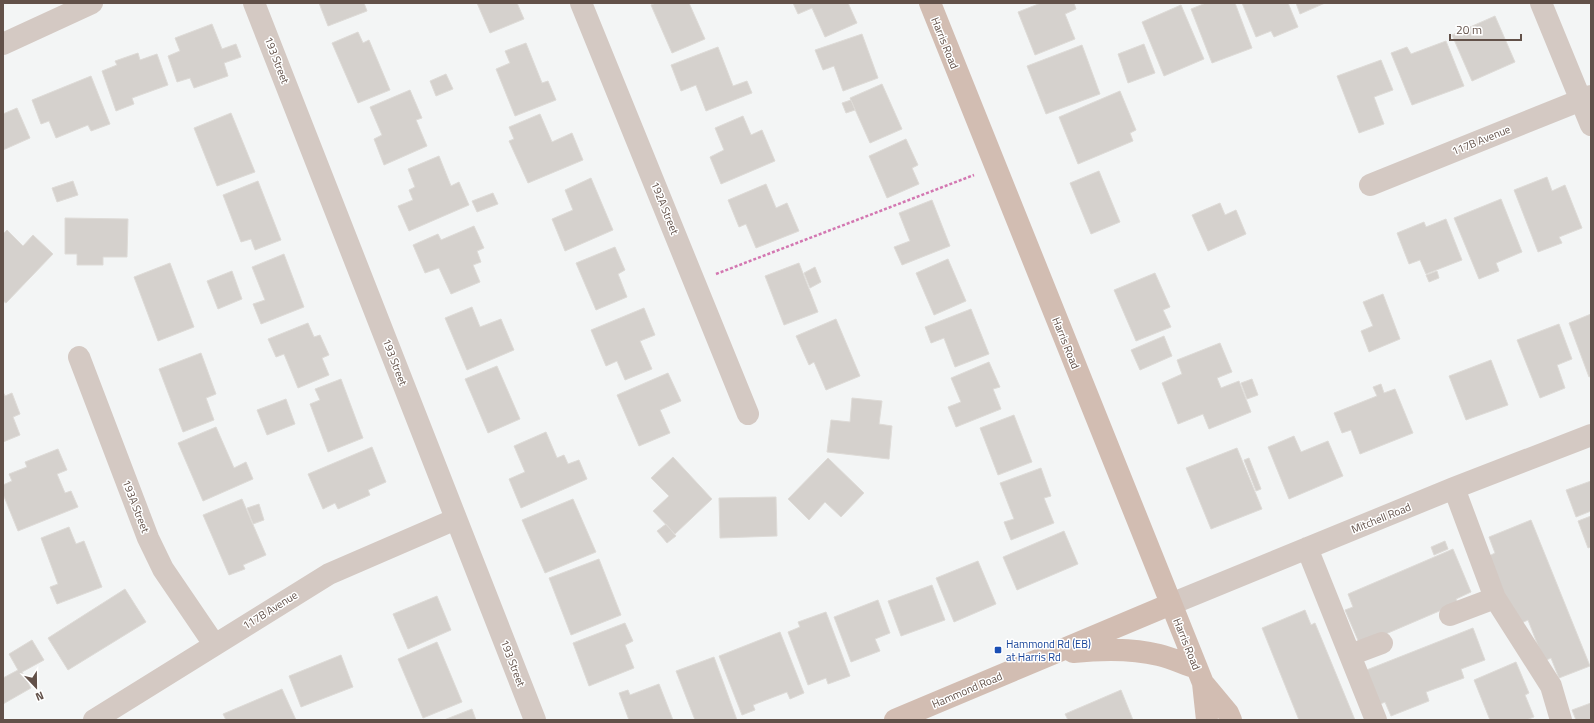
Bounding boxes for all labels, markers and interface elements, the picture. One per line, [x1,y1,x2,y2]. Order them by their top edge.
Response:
street label: Harris Road [927,15,963,71]
scale bar [1450,16,1521,42]
text: 20 m [1456,20,1482,39]
street label: 193 Street [261,34,293,86]
street label: 117B Avenue [1449,121,1513,159]
street label: 192A Street [647,179,683,237]
street label: Harris Road [1048,315,1084,371]
street label: 193 Street [379,336,411,388]
street label: 193A Street [119,477,154,535]
street label: Mitchell Road [1349,499,1413,537]
street label: 117B Avenue [239,587,301,633]
street label: Harris Road [1169,616,1205,672]
place label: Hammond Rd (EB) at Harris Rd [1006,636,1091,665]
street label: 193 Street [497,637,529,689]
marker: Hammond Rd (EB) at Harris Rd [993,645,1003,655]
north arrow [16,667,56,707]
street label: Hammond Road [929,668,1005,712]
text: N [33,687,46,705]

